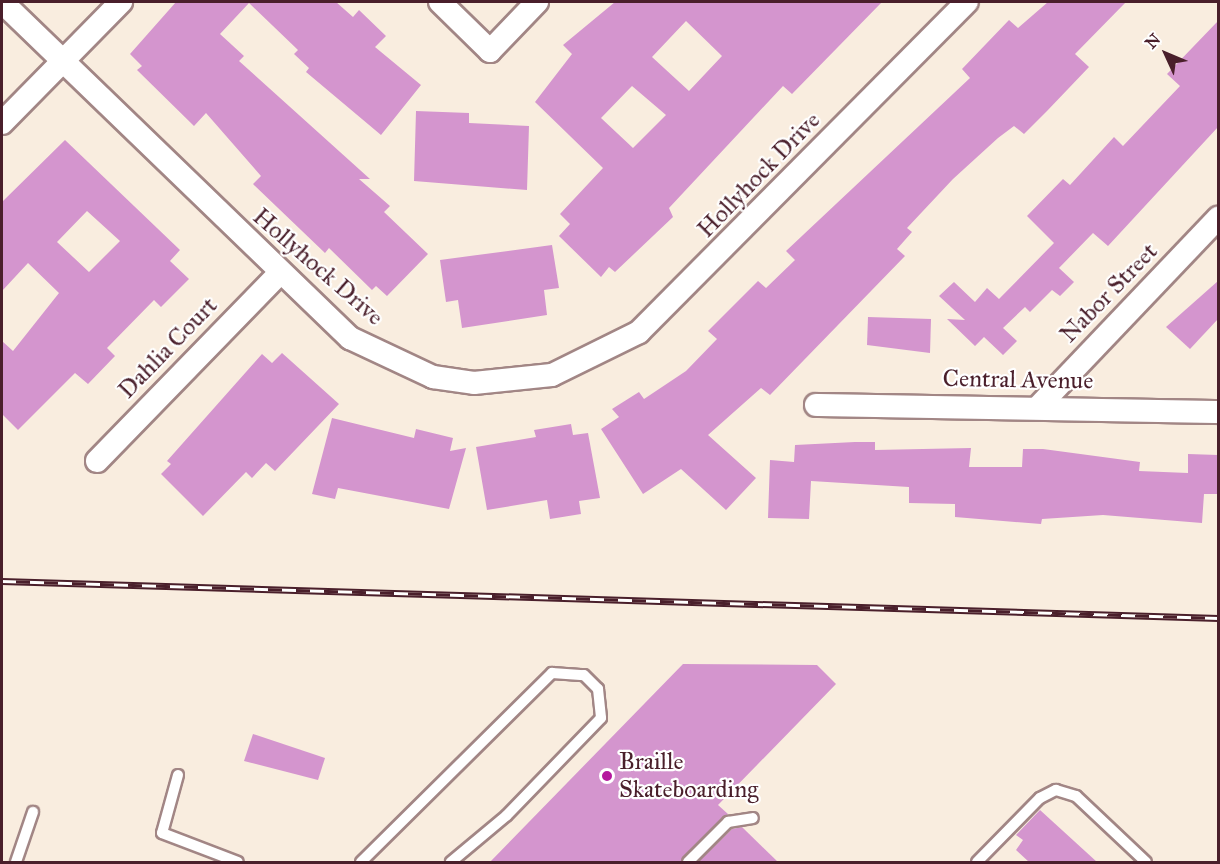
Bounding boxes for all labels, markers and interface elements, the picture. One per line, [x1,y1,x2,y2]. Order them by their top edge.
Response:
north arrow [1136,24,1196,84]
text: N [1141,30,1164,53]
street label: Hollyhock Drive [692,106,826,244]
street label: Hollyhock Drive [247,202,389,332]
street label: Nabor Street [1054,237,1164,349]
street label: Dahlia Court [113,291,223,405]
street label: Central Avenue [942,364,1094,396]
place label: Braille Skateboarding [619,748,758,804]
marker: Braille Skateboarding [600,769,614,783]

